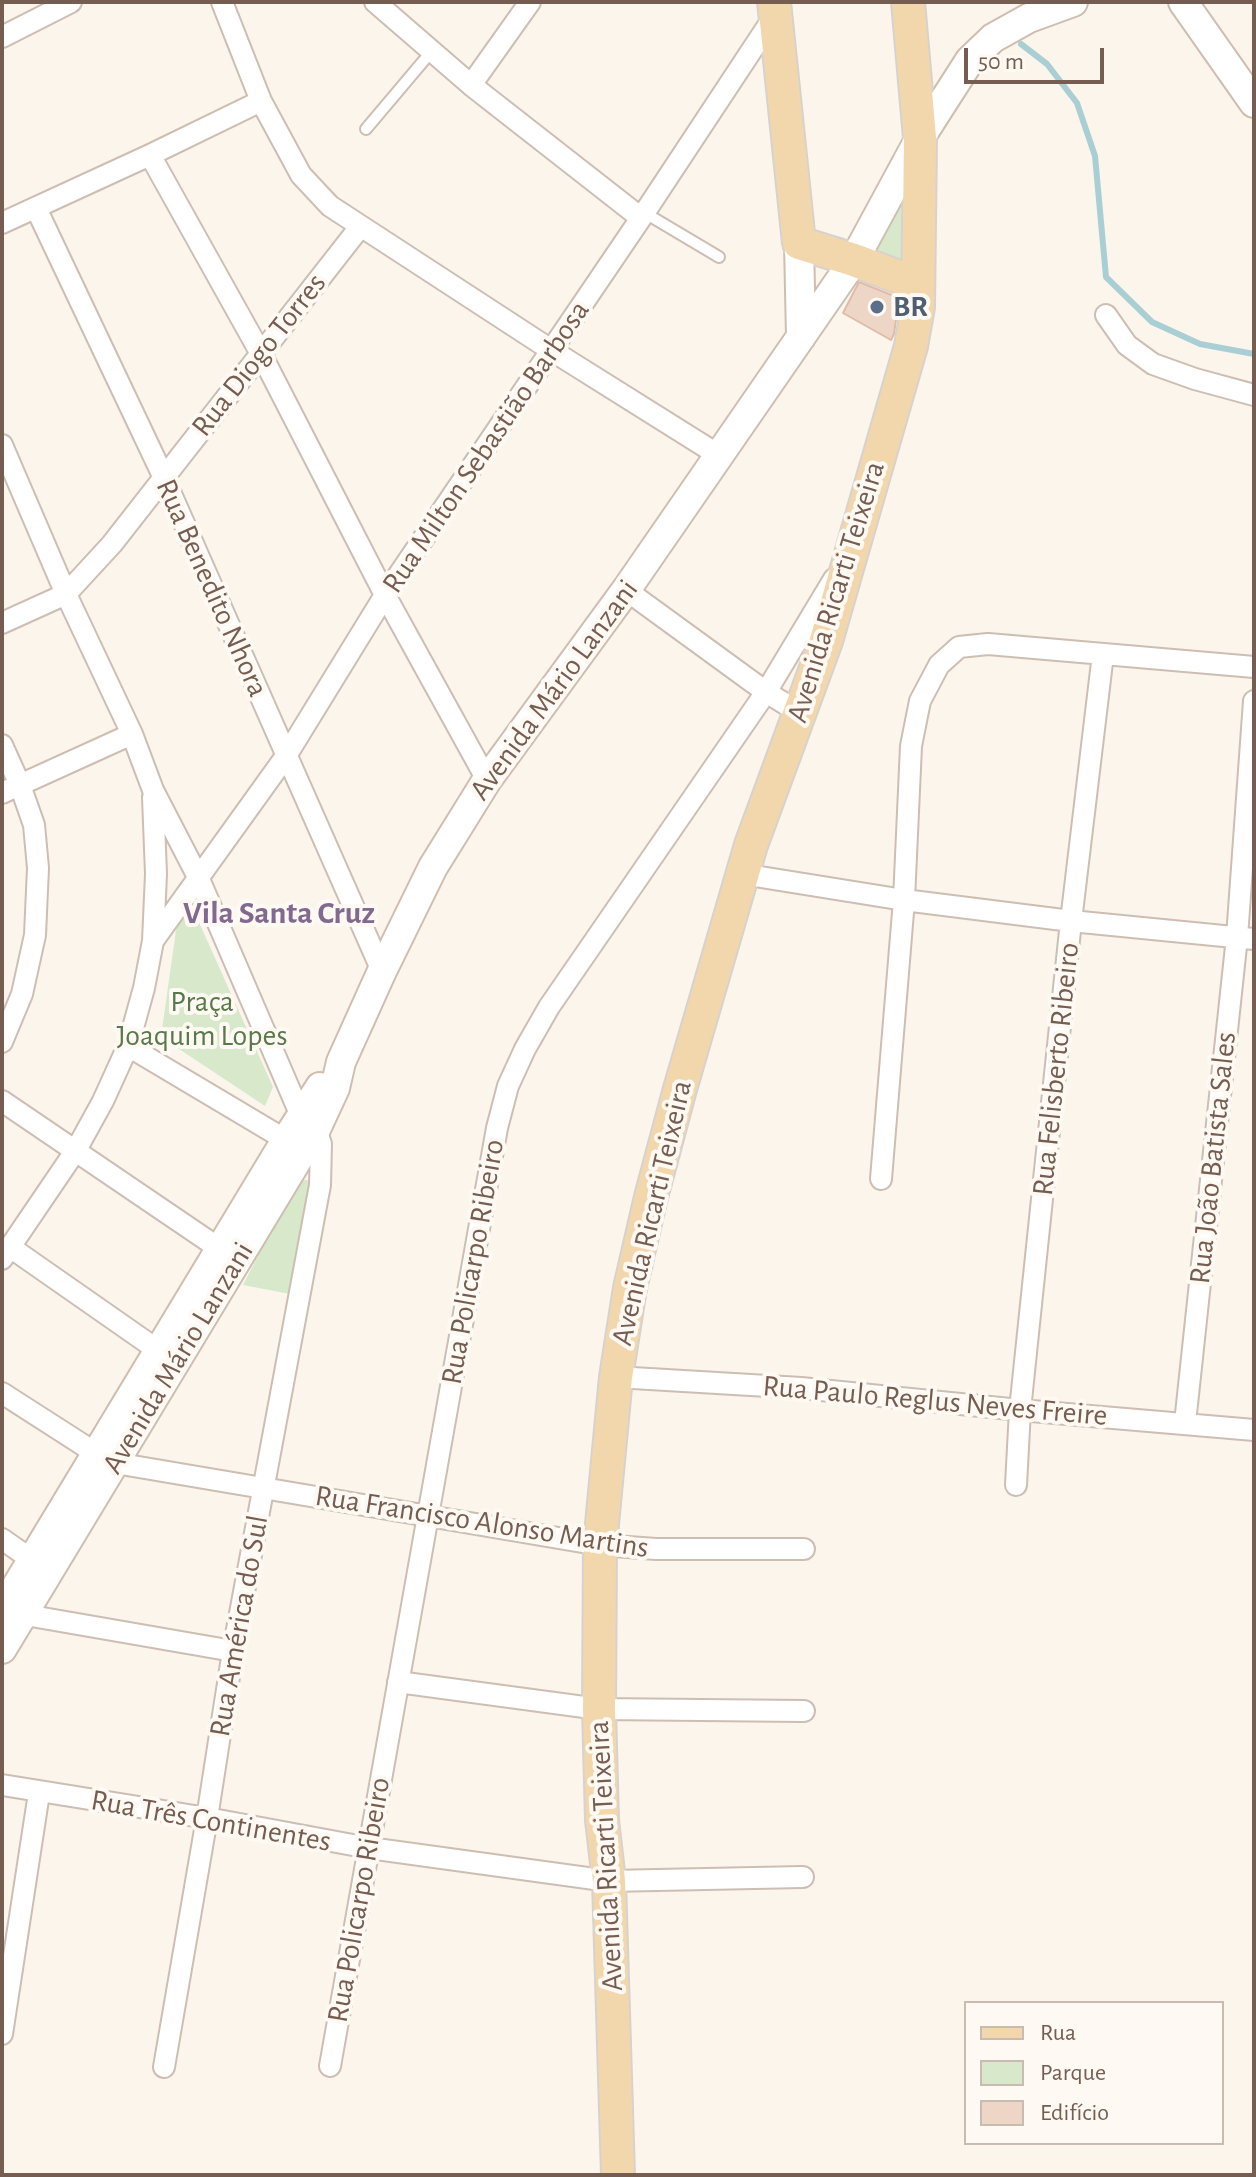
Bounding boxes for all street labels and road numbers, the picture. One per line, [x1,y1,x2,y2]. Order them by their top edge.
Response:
street label: Rua Diogo Torres [184,266,334,444]
street label: Rua Milton Sebastião Barbosa [375,294,597,600]
street label: Avenida Ricarti Teixeira [779,457,893,727]
street label: Rua Benedito Nhora [148,474,276,702]
street label: Avenida Mário Lanzani [462,573,646,807]
street label: Rua Felisberto Ribeiro [1025,941,1087,1197]
street label: Rua João Batista Sales [1182,1030,1244,1286]
street label: Avenida Ricarti Teixeira [604,1077,700,1349]
street label: Rua Policarpo Ribeiro [434,1137,512,1387]
street label: Avenida Mário Lanzani [95,1236,261,1480]
street label: Rua Paulo Reglus Neves Freire [761,1368,1109,1434]
street label: Rua Francisco Alonso Martins [313,1478,651,1566]
street label: Rua América do Sul [202,1513,276,1739]
street label: Avenida Ricarti Teixeira [581,1720,631,1992]
street label: Rua Policarpo Ribeiro [320,1775,398,2025]
street label: Rua Três Continentes [88,1782,334,1860]

